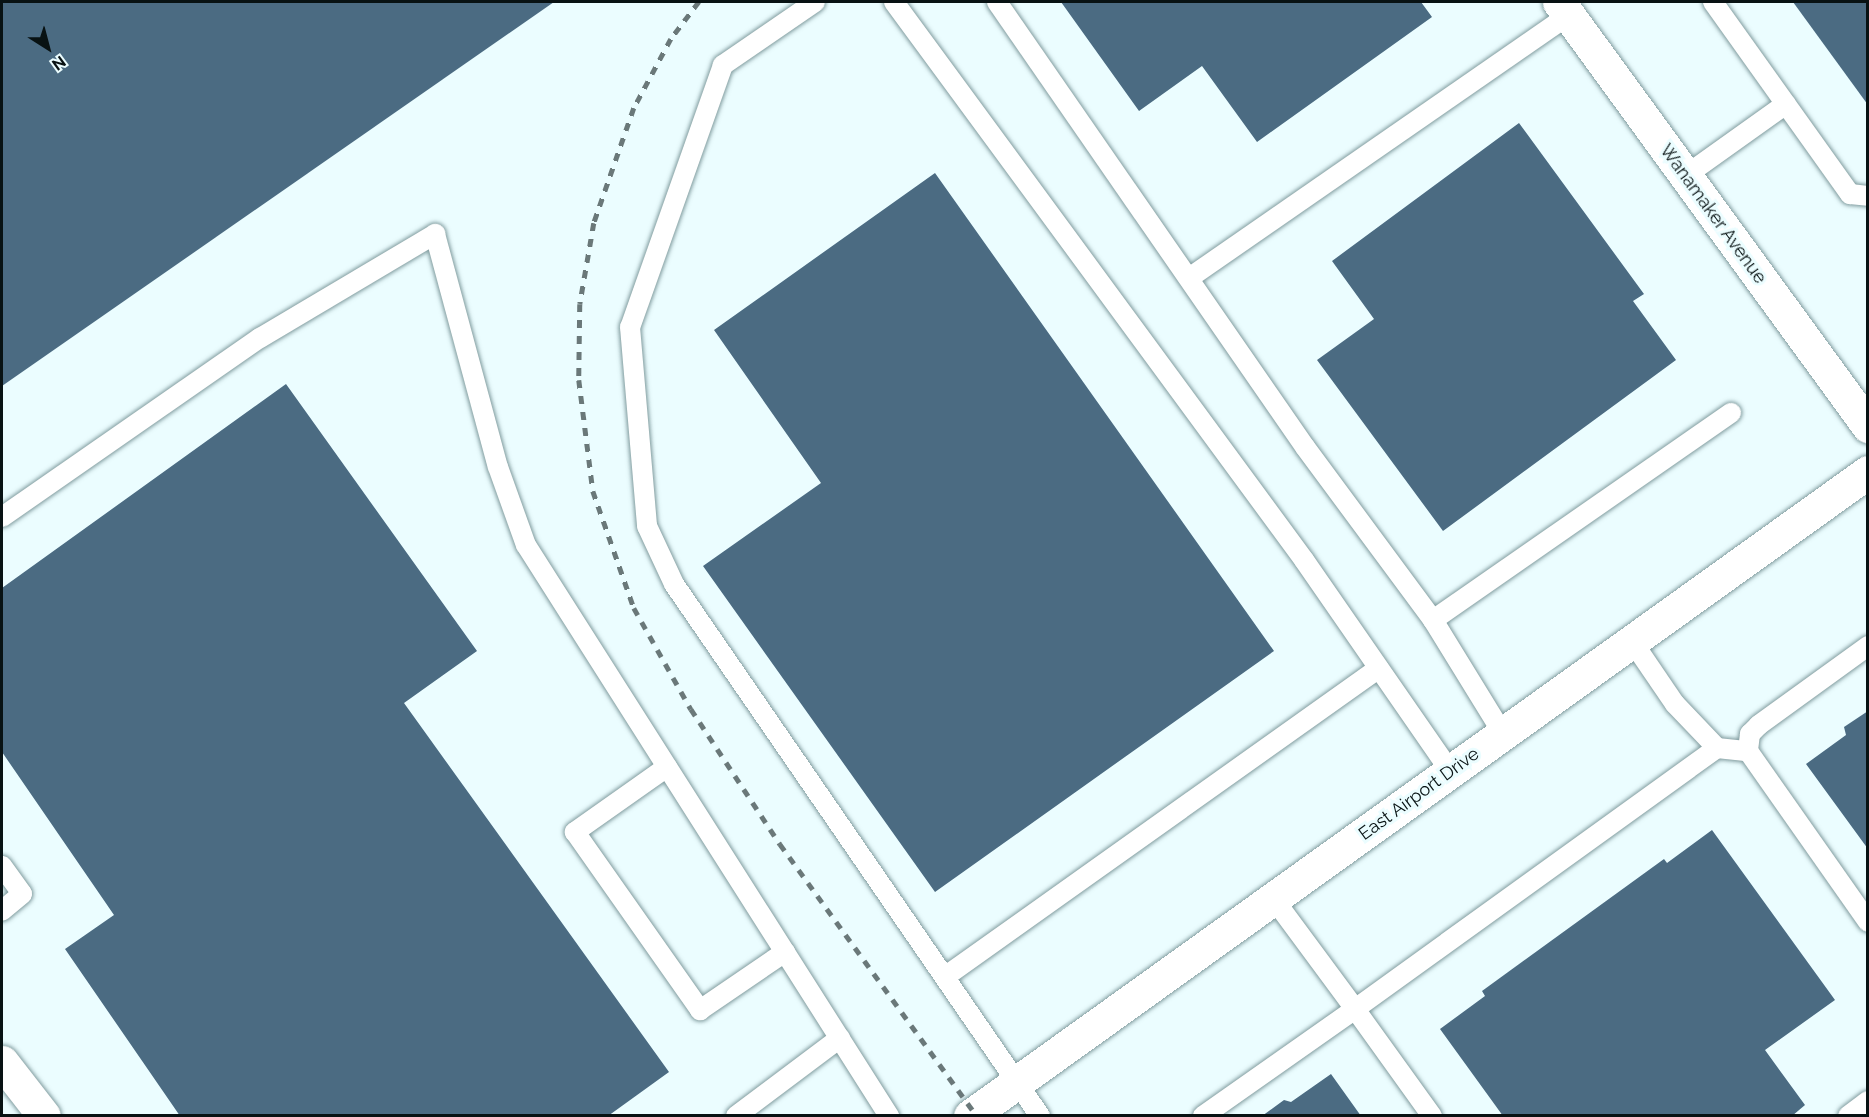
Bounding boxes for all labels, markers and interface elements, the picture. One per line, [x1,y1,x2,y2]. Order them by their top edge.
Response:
north arrow [18,18,78,78]
text: N [48,52,69,74]
street label: Wanamaker Avenue [1655,140,1771,288]
street label: East Airport Drive [1354,743,1484,845]

